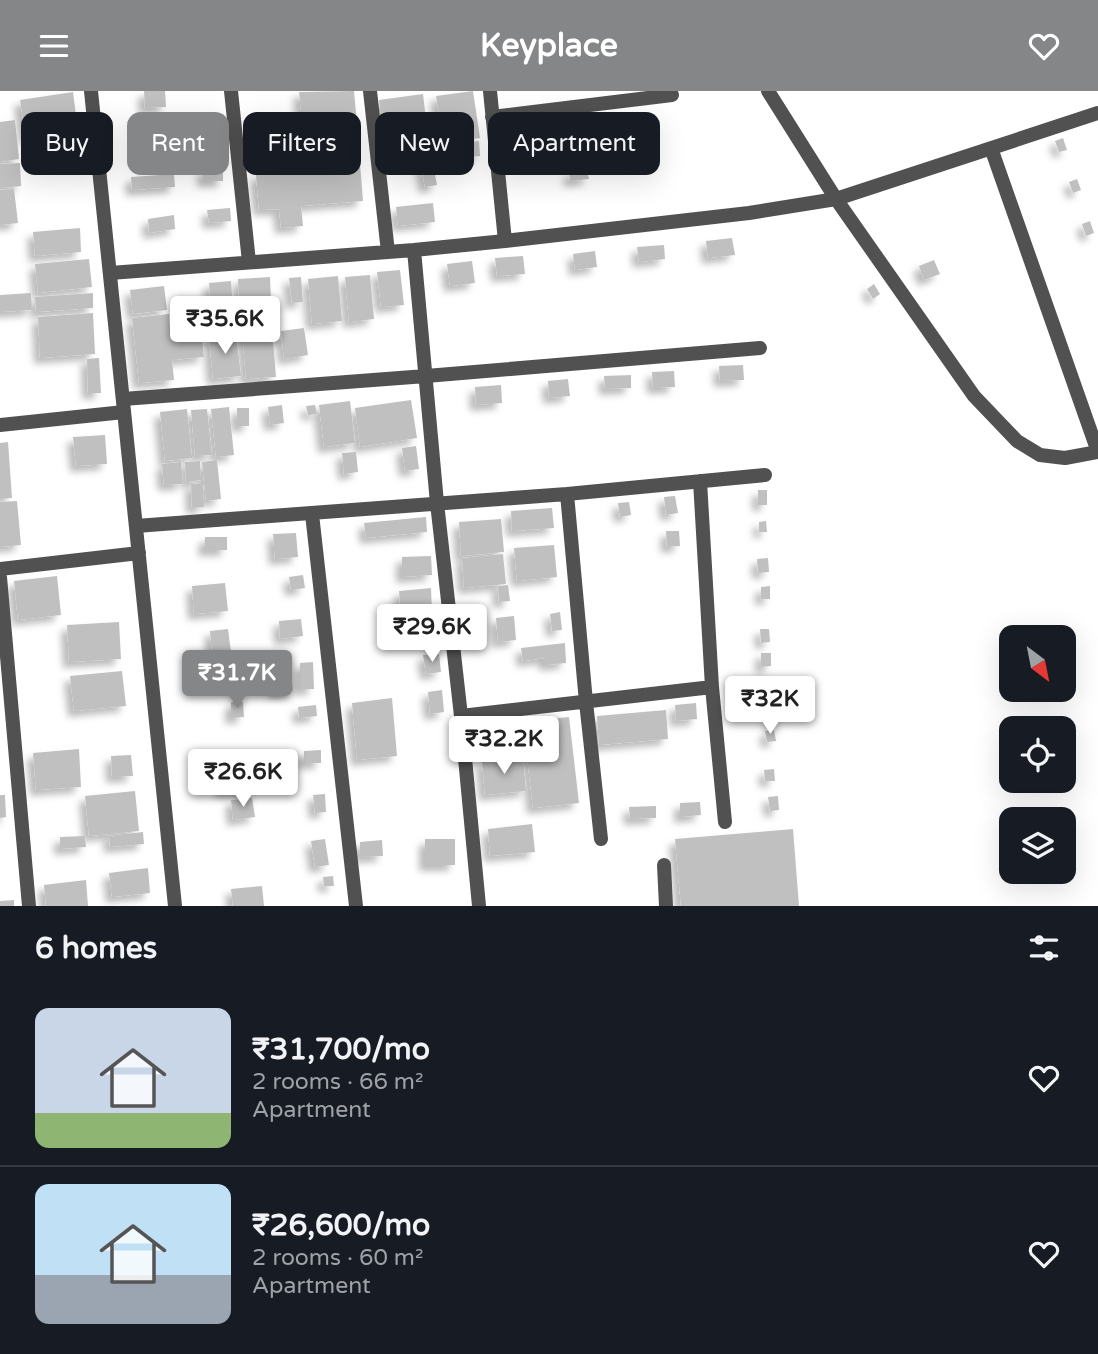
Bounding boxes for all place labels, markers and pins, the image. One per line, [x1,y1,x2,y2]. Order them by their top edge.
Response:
pin: ₹35.6K [168,296,282,356]
pin: ₹29.6K [375,605,489,664]
pin: ₹31.7K [180,651,294,710]
pin: ₹32K [729,677,811,736]
pin: ₹32.2K [447,717,561,776]
pin: ₹26.6K [186,749,300,809]

